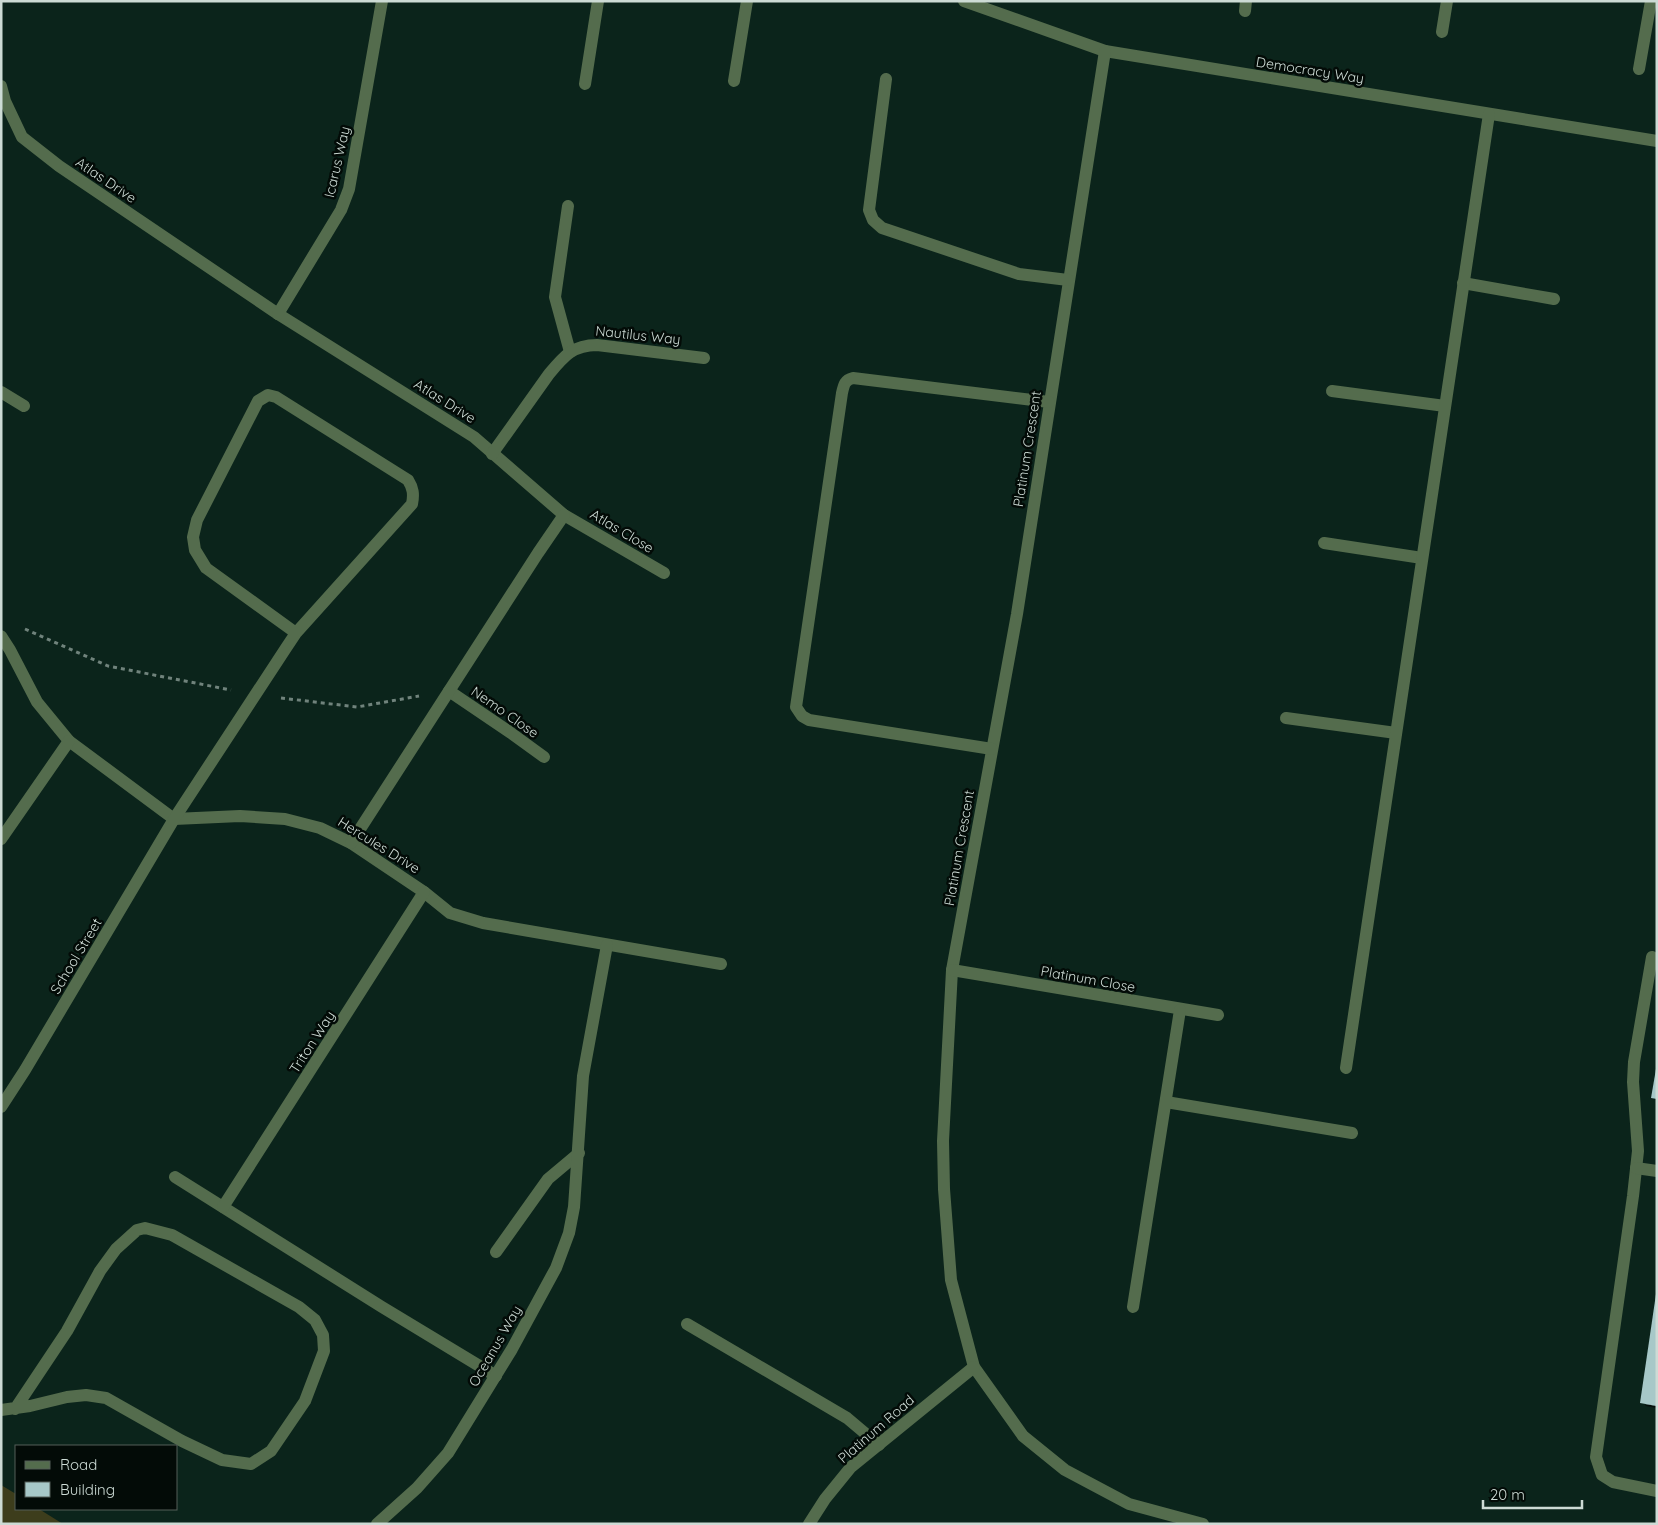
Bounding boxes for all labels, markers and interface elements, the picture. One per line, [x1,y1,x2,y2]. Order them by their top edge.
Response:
street label: Democracy Way [1255,53,1365,87]
street label: Icarus Way [320,124,354,200]
street label: Atlas Drive [72,153,140,207]
street label: Nautilus Way [594,322,682,348]
street label: Atlas Drive [411,375,479,427]
street label: Platinum Crescent [1009,389,1045,508]
street label: Atlas Close [587,505,657,557]
street label: Nemo Close [468,682,542,742]
street label: Platinum Crescent [940,789,978,907]
street label: Hercules Drive [335,813,423,877]
street label: School Street [46,915,106,997]
street label: Platinum Close [1039,962,1137,996]
street label: Triton Way [285,1007,339,1077]
street label: Oceanus Way [464,1302,526,1390]
street label: Platinum Road [834,1391,918,1467]
legend [15,1445,178,1510]
text: Road [60,1455,97,1474]
scale bar [1483,1478,1582,1510]
text: Building [60,1480,115,1499]
text: 20 m [1490,1485,1525,1504]

